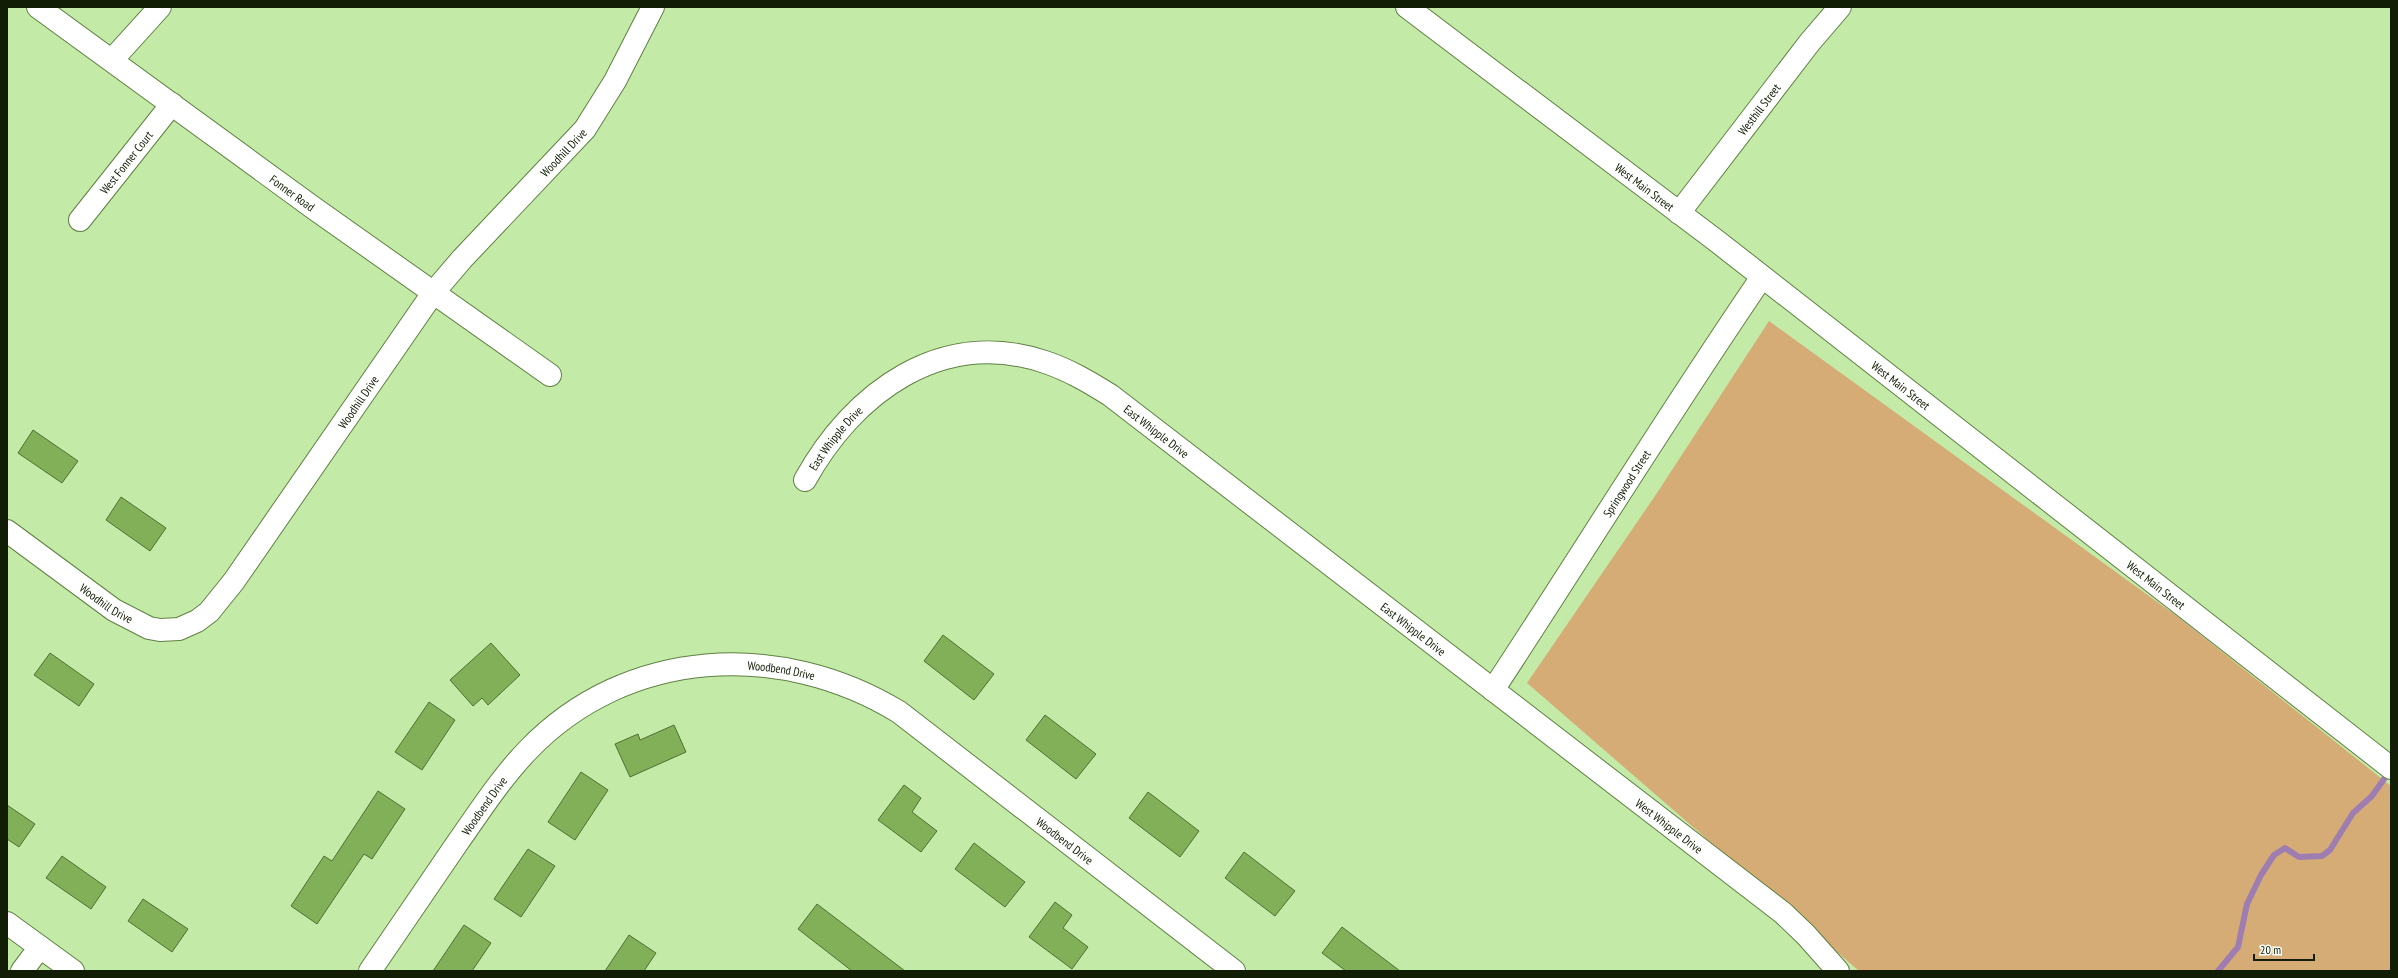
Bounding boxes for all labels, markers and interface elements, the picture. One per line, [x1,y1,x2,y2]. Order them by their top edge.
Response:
street label: Westhill Street [1734,80,1784,138]
street label: Woodhill Drive [537,125,590,179]
street label: West Fonner Court [96,127,156,197]
street label: West Main Street [1612,159,1678,214]
street label: Fonner Road [267,171,318,214]
street label: West Main Street [1869,357,1934,413]
street label: Woodhill Drive [334,372,381,431]
street label: East Whipple Drive [1121,401,1192,461]
street label: East Whipple Drive [805,402,865,473]
street label: Springwood Street [1599,446,1654,520]
street label: West Main Street [2124,557,2189,612]
street label: Woodhill Drive [77,580,136,626]
street label: East Whipple Drive [1378,599,1449,658]
street label: Woodbend Drive [747,657,817,683]
street label: Woodbend Drive [458,773,510,838]
street label: West Whipple Drive [1633,795,1706,856]
street label: Woodbend Drive [1033,814,1097,867]
scale bar [2254,936,2314,962]
text: 20 m [2260,942,2281,957]

